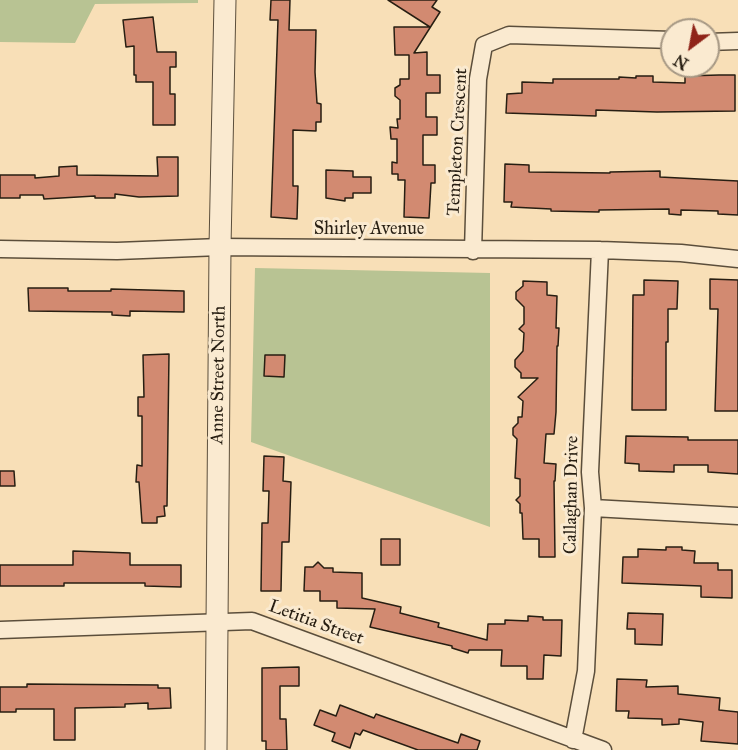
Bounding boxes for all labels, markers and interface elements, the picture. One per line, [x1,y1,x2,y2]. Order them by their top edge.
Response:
north arrow [660,18,720,78]
text: N [670,50,692,74]
street label: Templeton Crescent [443,68,473,216]
street label: Shirley Avenue [314,219,424,241]
street label: Anne Street North [207,305,231,445]
street label: Callaghan Drive [560,436,584,554]
street label: Letitia Street [266,596,366,650]

